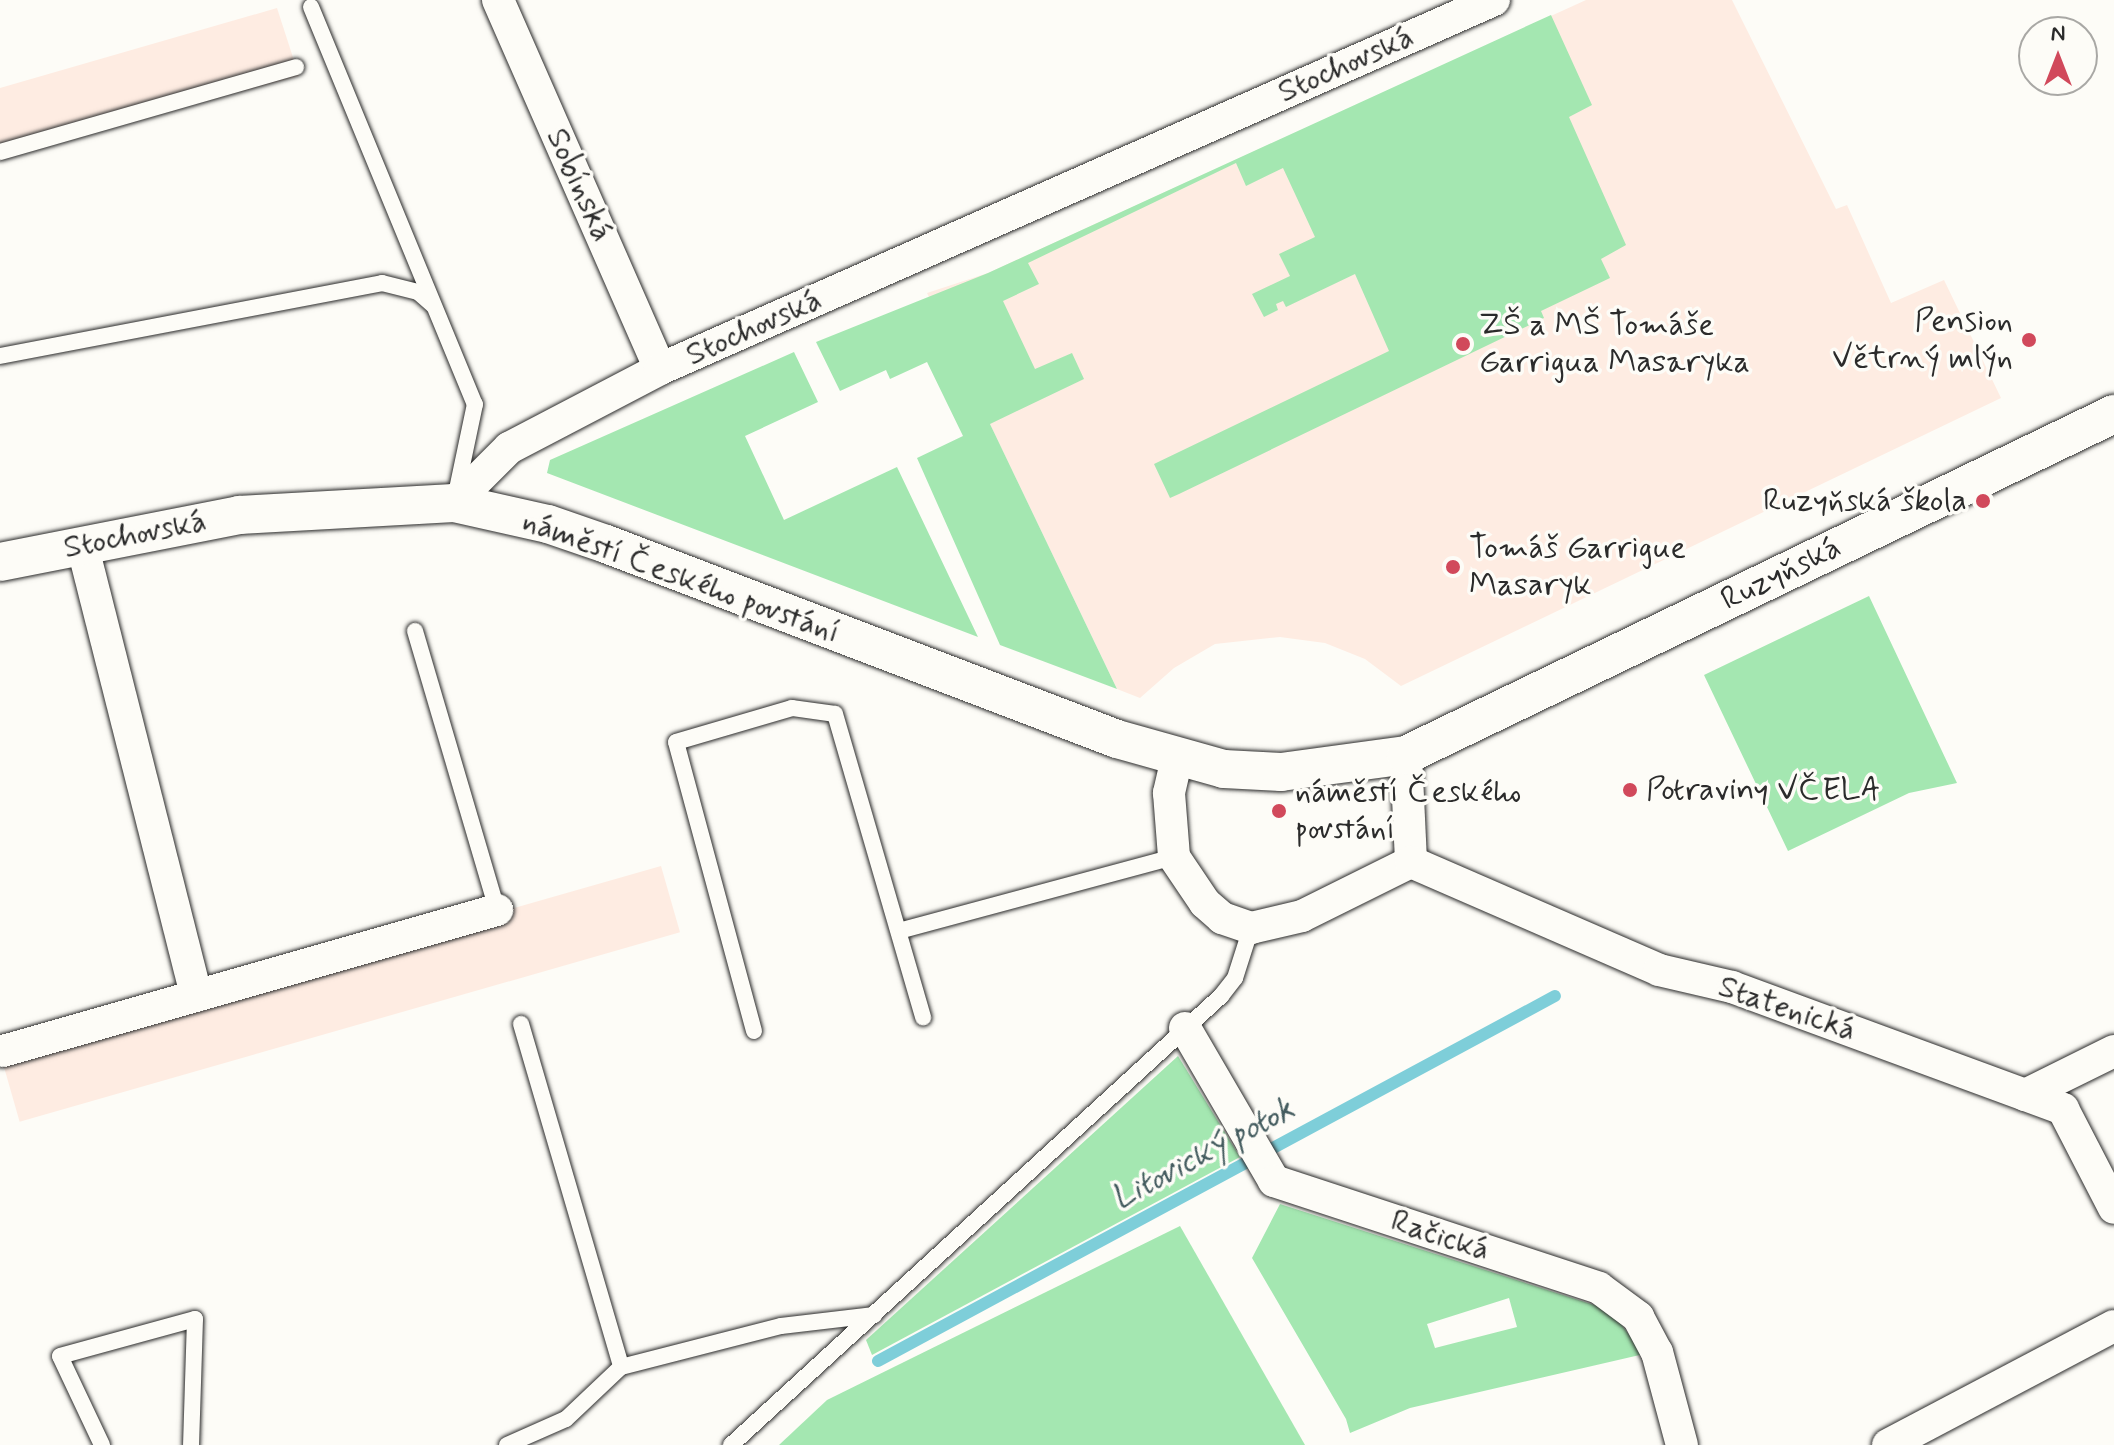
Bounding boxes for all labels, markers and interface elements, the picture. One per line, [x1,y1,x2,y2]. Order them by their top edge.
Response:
north arrow [2018,16,2098,96]
street label: Stochovská [1272,18,1420,112]
text: N [2051,20,2065,48]
street label: Sobínská [537,122,621,248]
street label: Stochovská [680,281,828,375]
place label: Pension Větrný mlýn [1832,303,2013,378]
place label: ZŠ a MŠ Tomáše Garrigua Masaryka [1479,307,1750,382]
marker: Pension Větrný mlýn [2020,331,2038,349]
marker: ZŠ a MŠ Tomáše Garrigua Masaryka [1454,335,1472,353]
place label: Ruzyňská škola [1763,482,1967,520]
marker: Ruzyňská škola [1974,492,1992,510]
street label: Stochovská [60,502,210,568]
street label: náměstí Českého povstání [517,502,845,652]
street label: Ruzyňská [1715,529,1847,619]
place label: Tomáš Garrigue Masaryk [1469,530,1686,605]
marker: Tomáš Garrigue Masaryk [1444,558,1462,576]
place label: Potraviny VČELA [1646,771,1881,809]
place label: náměstí Českého povstání [1295,774,1521,849]
marker: Potraviny VČELA [1621,781,1639,799]
marker: náměstí Českého povstání [1270,802,1288,820]
street label: Statenická [1713,968,1861,1050]
water label: Litovický potok [1105,1089,1301,1219]
street label: Račická [1386,1202,1494,1270]

